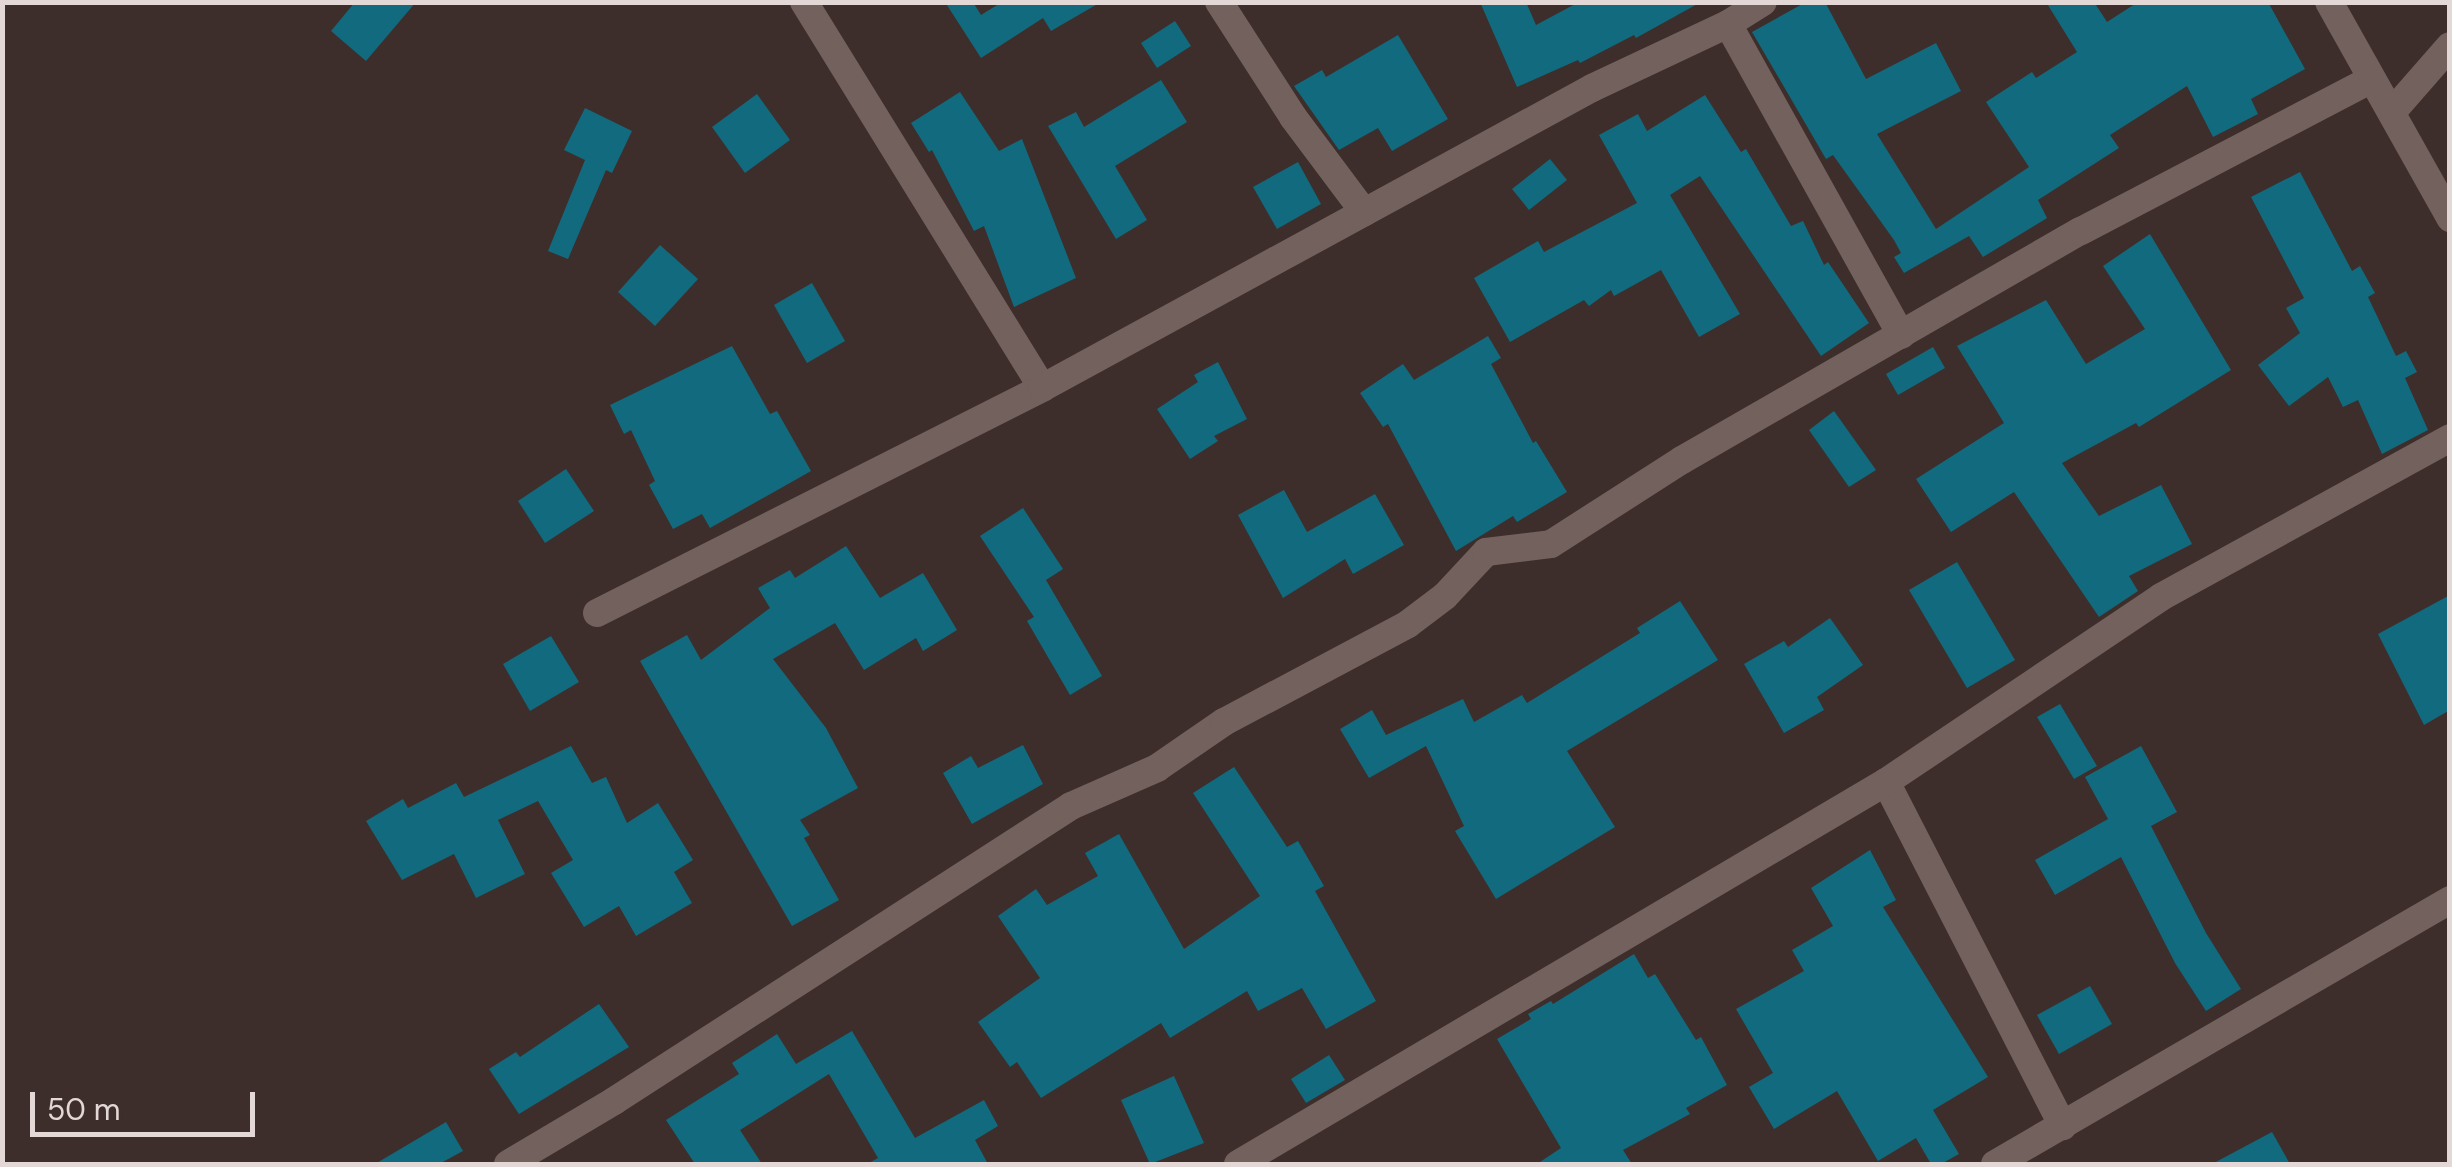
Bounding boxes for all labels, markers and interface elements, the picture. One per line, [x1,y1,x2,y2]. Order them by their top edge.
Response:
scale bar [35,1072,260,1134]
text: 50 m [47,1090,121,1129]

